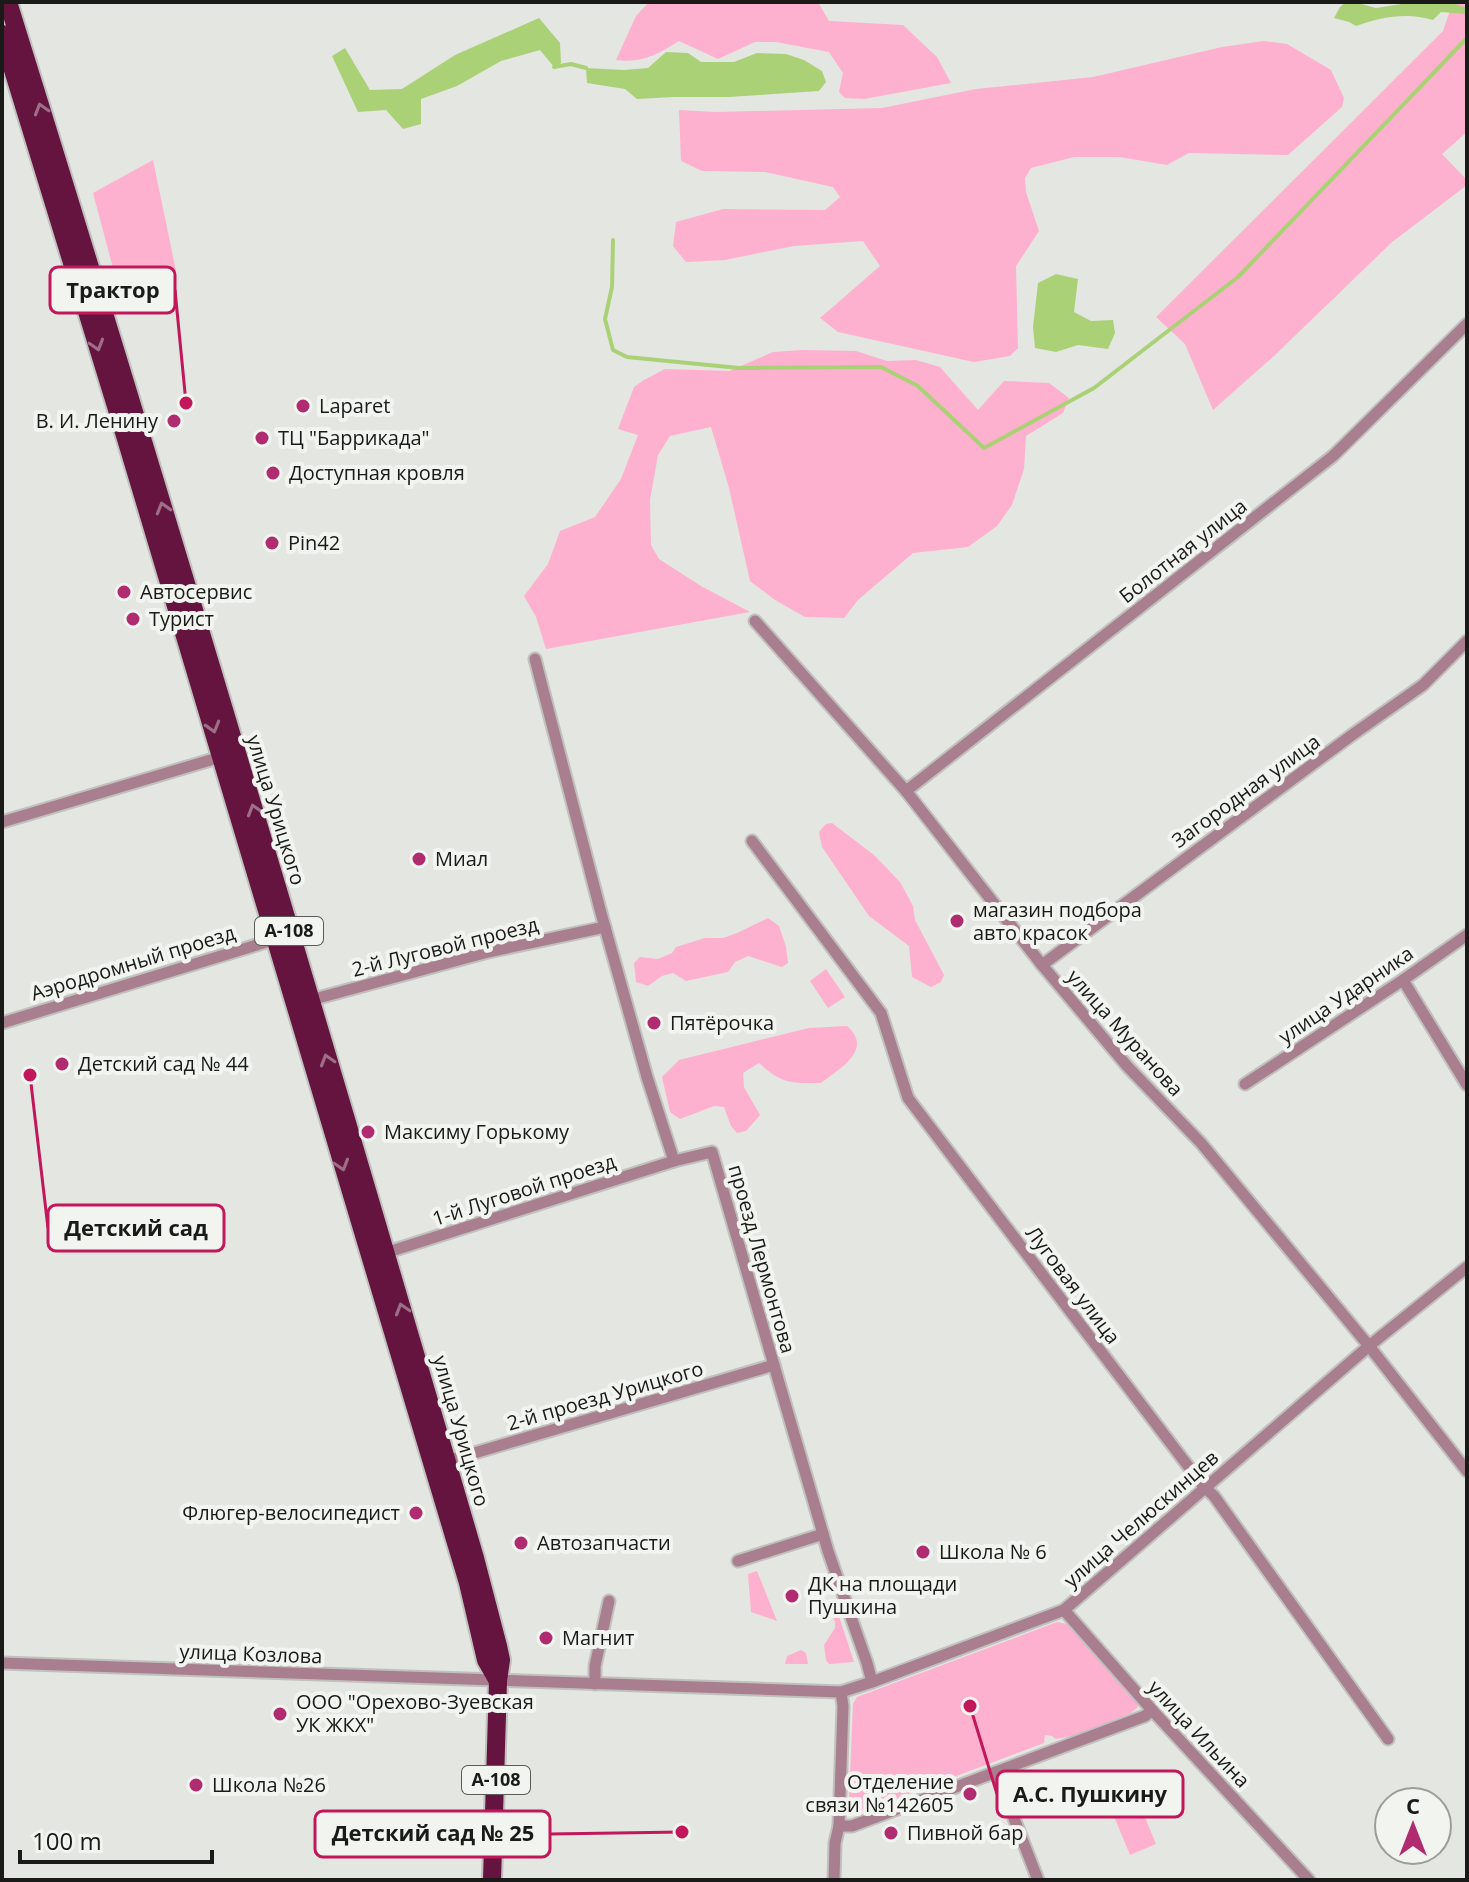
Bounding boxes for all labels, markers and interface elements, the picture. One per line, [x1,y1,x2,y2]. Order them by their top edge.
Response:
one-way arrow [34,103,50,117]
callout: Трактор [50,267,175,313]
text: Трактор [66,274,160,304]
one-way arrow [88,337,104,351]
place label: Laparet [319,392,390,419]
marker: Laparet [294,397,312,415]
place label: В. И. Ленину [36,407,159,434]
marker: В. И. Ленину [165,412,183,430]
place label: ТЦ "Баррикада" [278,424,429,451]
marker: ТЦ "Баррикада" [253,429,271,447]
place label: Доступная кровля [289,459,465,486]
marker: Доступная кровля [264,464,282,482]
street label: Болотная улица [1113,492,1252,609]
one-way arrow [156,501,172,515]
place label: Pin42 [288,529,340,556]
marker: Pin42 [263,534,281,552]
place label: Автосервис [140,578,252,605]
marker: Автосервис [115,583,133,601]
place label: Турист [149,605,214,632]
marker: Турист [124,610,142,628]
one-way arrow [204,720,220,734]
street label: Загородная улица [1166,728,1325,854]
street label: улица Урицкого [241,731,312,888]
one-way arrow [247,804,263,818]
place label: Миал [435,845,488,872]
marker: Миал [410,850,428,868]
place label: магазин подбора авто красок [973,896,1142,946]
street label: 2-й Луговой проезд [349,910,541,983]
marker: магазин подбора авто красок [948,912,966,930]
road number: А-108 [255,917,323,945]
street label: Аэродромный проезд [27,918,239,1006]
street label: улица Ударника [1273,939,1418,1050]
street label: улица Муранова [1061,964,1189,1102]
place label: Пятёрочка [670,1009,774,1036]
marker: Пятёрочка [645,1014,663,1032]
place label: Детский сад № 44 [78,1050,249,1077]
one-way arrow [320,1053,336,1067]
marker: Детский сад № 44 [53,1055,71,1073]
place label: Максиму Горькому [384,1118,570,1145]
marker: Максиму Горькому [359,1123,377,1141]
street label: 1-й Луговой проезд [429,1147,619,1232]
one-way arrow [333,1157,349,1171]
street label: проезд Лермонтова [723,1161,802,1356]
callout: Детский сад [48,1205,224,1251]
text: Детский сад [64,1212,208,1242]
street label: Луговая улица [1020,1220,1127,1349]
one-way arrow [395,1302,411,1316]
street label: улица Урицкого [427,1352,496,1509]
street label: 2-й проезд Урицкого [504,1355,706,1436]
street label: улица Челюскинцев [1058,1444,1224,1593]
place label: Флюгер-велосипедист [182,1499,400,1526]
marker: Флюгер-велосипедист [407,1504,425,1522]
place label: Автозапчасти [537,1529,671,1556]
marker: Автозапчасти [512,1534,530,1552]
place label: Школа № 6 [939,1538,1047,1565]
marker: Школа № 6 [914,1543,932,1561]
place label: ДК на площади Пушкина [808,1570,957,1620]
marker: ДК на площади Пушкина [783,1587,801,1605]
place label: Магнит [562,1624,635,1651]
marker: Магнит [537,1629,555,1647]
street label: улица Козлова [179,1638,323,1669]
street label: улица Ильина [1142,1674,1256,1793]
place label: ООО "Орехово-Зуевская УК ЖКХ" [296,1688,534,1738]
marker: ООО "Орехово-Зуевская УК ЖКХ" [271,1705,289,1723]
road number: А-108 [462,1766,530,1794]
place label: Отделение связи №142605 [805,1768,954,1818]
place label: Школа №26 [212,1771,326,1798]
callout: А.С. Пушкину [997,1771,1183,1817]
marker: Школа №26 [187,1776,205,1794]
text: А.С. Пушкину [1013,1778,1168,1808]
marker: Отделение связи №142605 [961,1785,979,1803]
north arrow [1373,1786,1453,1866]
text: С [1406,1790,1420,1820]
callout: Детский сад № 25 [315,1811,550,1857]
scale bar [20,1814,212,1864]
text: Детский сад № 25 [332,1817,534,1847]
place label: Пивной бар [907,1819,1024,1846]
text: 100 m [32,1824,102,1857]
marker: Пивной бар [882,1824,900,1842]

